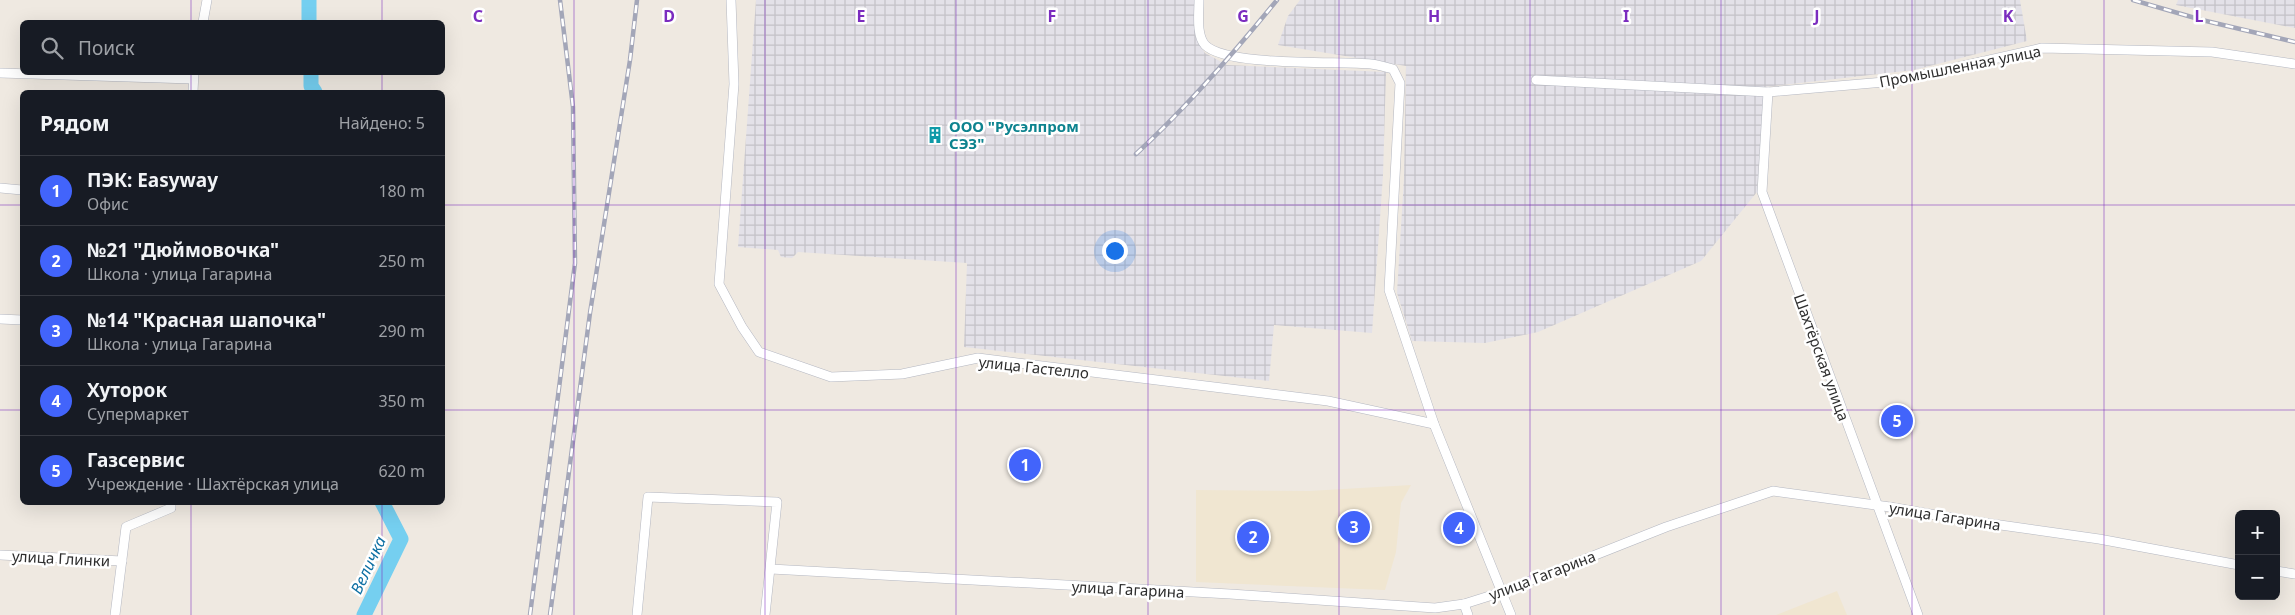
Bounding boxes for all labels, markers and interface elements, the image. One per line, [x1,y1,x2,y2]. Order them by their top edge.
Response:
text: C [473,5,483,27]
text: D [663,5,675,27]
text: E [857,5,866,27]
text: F [1048,5,1056,27]
text: G [1237,5,1249,27]
text: H [1428,5,1440,27]
text: I [1623,5,1629,27]
text: J [1812,5,1820,27]
text: K [2003,5,2014,27]
text: L [2195,5,2204,27]
search box [20,20,445,75]
icon: search [38,34,66,62]
text: Поиск [78,35,134,61]
street label: Промышленная улица [1877,41,2043,91]
text: Рядом [40,109,110,137]
text: Найдено: 5 [339,112,425,134]
place label: ООО "Русэлпром СЭЗ" [949,116,1079,153]
building icon: ООО "Русэлпром СЭЗ" [925,125,945,145]
text: ПЭК: Easyway [87,167,218,193]
text: 1 [51,180,61,202]
text: 180 m [378,180,425,202]
text: Офис [87,193,129,215]
text: №21 "Дюймовочка" [87,237,279,263]
your location [1102,238,1128,264]
text: 2 [51,250,61,272]
text: 250 m [378,250,425,272]
text: Школа · улица Гагарина [87,263,272,285]
street label: Шахтёрская улица [1790,291,1854,423]
text: №14 "Красная шапочка" [87,307,326,333]
text: 3 [51,320,61,342]
text: 290 m [378,320,425,342]
text: Школа · улица Гагарина [87,333,272,355]
street label: улица Гастелло [978,351,1090,383]
text: Хуторок [87,377,167,403]
text: 4 [51,390,61,412]
text: 350 m [378,390,425,412]
pin: 5 [1881,402,1913,440]
text: Супермаркет [87,403,189,425]
pin: 1 [1009,446,1041,484]
text: Газсервис [87,447,185,473]
text: 5 [51,460,61,482]
text: 620 m [378,460,425,482]
text: Учреждение · Шахтёрская улица [87,473,339,495]
street label: улица Гагарина [1888,497,2002,535]
pin: 3 [1338,508,1370,546]
pin: 4 [1443,509,1475,547]
map controls [2235,510,2280,600]
button: + [2235,510,2280,555]
pin: 2 [1237,518,1269,556]
water label: Величка [345,533,391,597]
street label: улица Глинки [11,545,111,571]
street label: улица Гагарина [1486,545,1598,605]
button: − [2235,555,2280,600]
street label: улица Гагарина [1071,576,1185,602]

